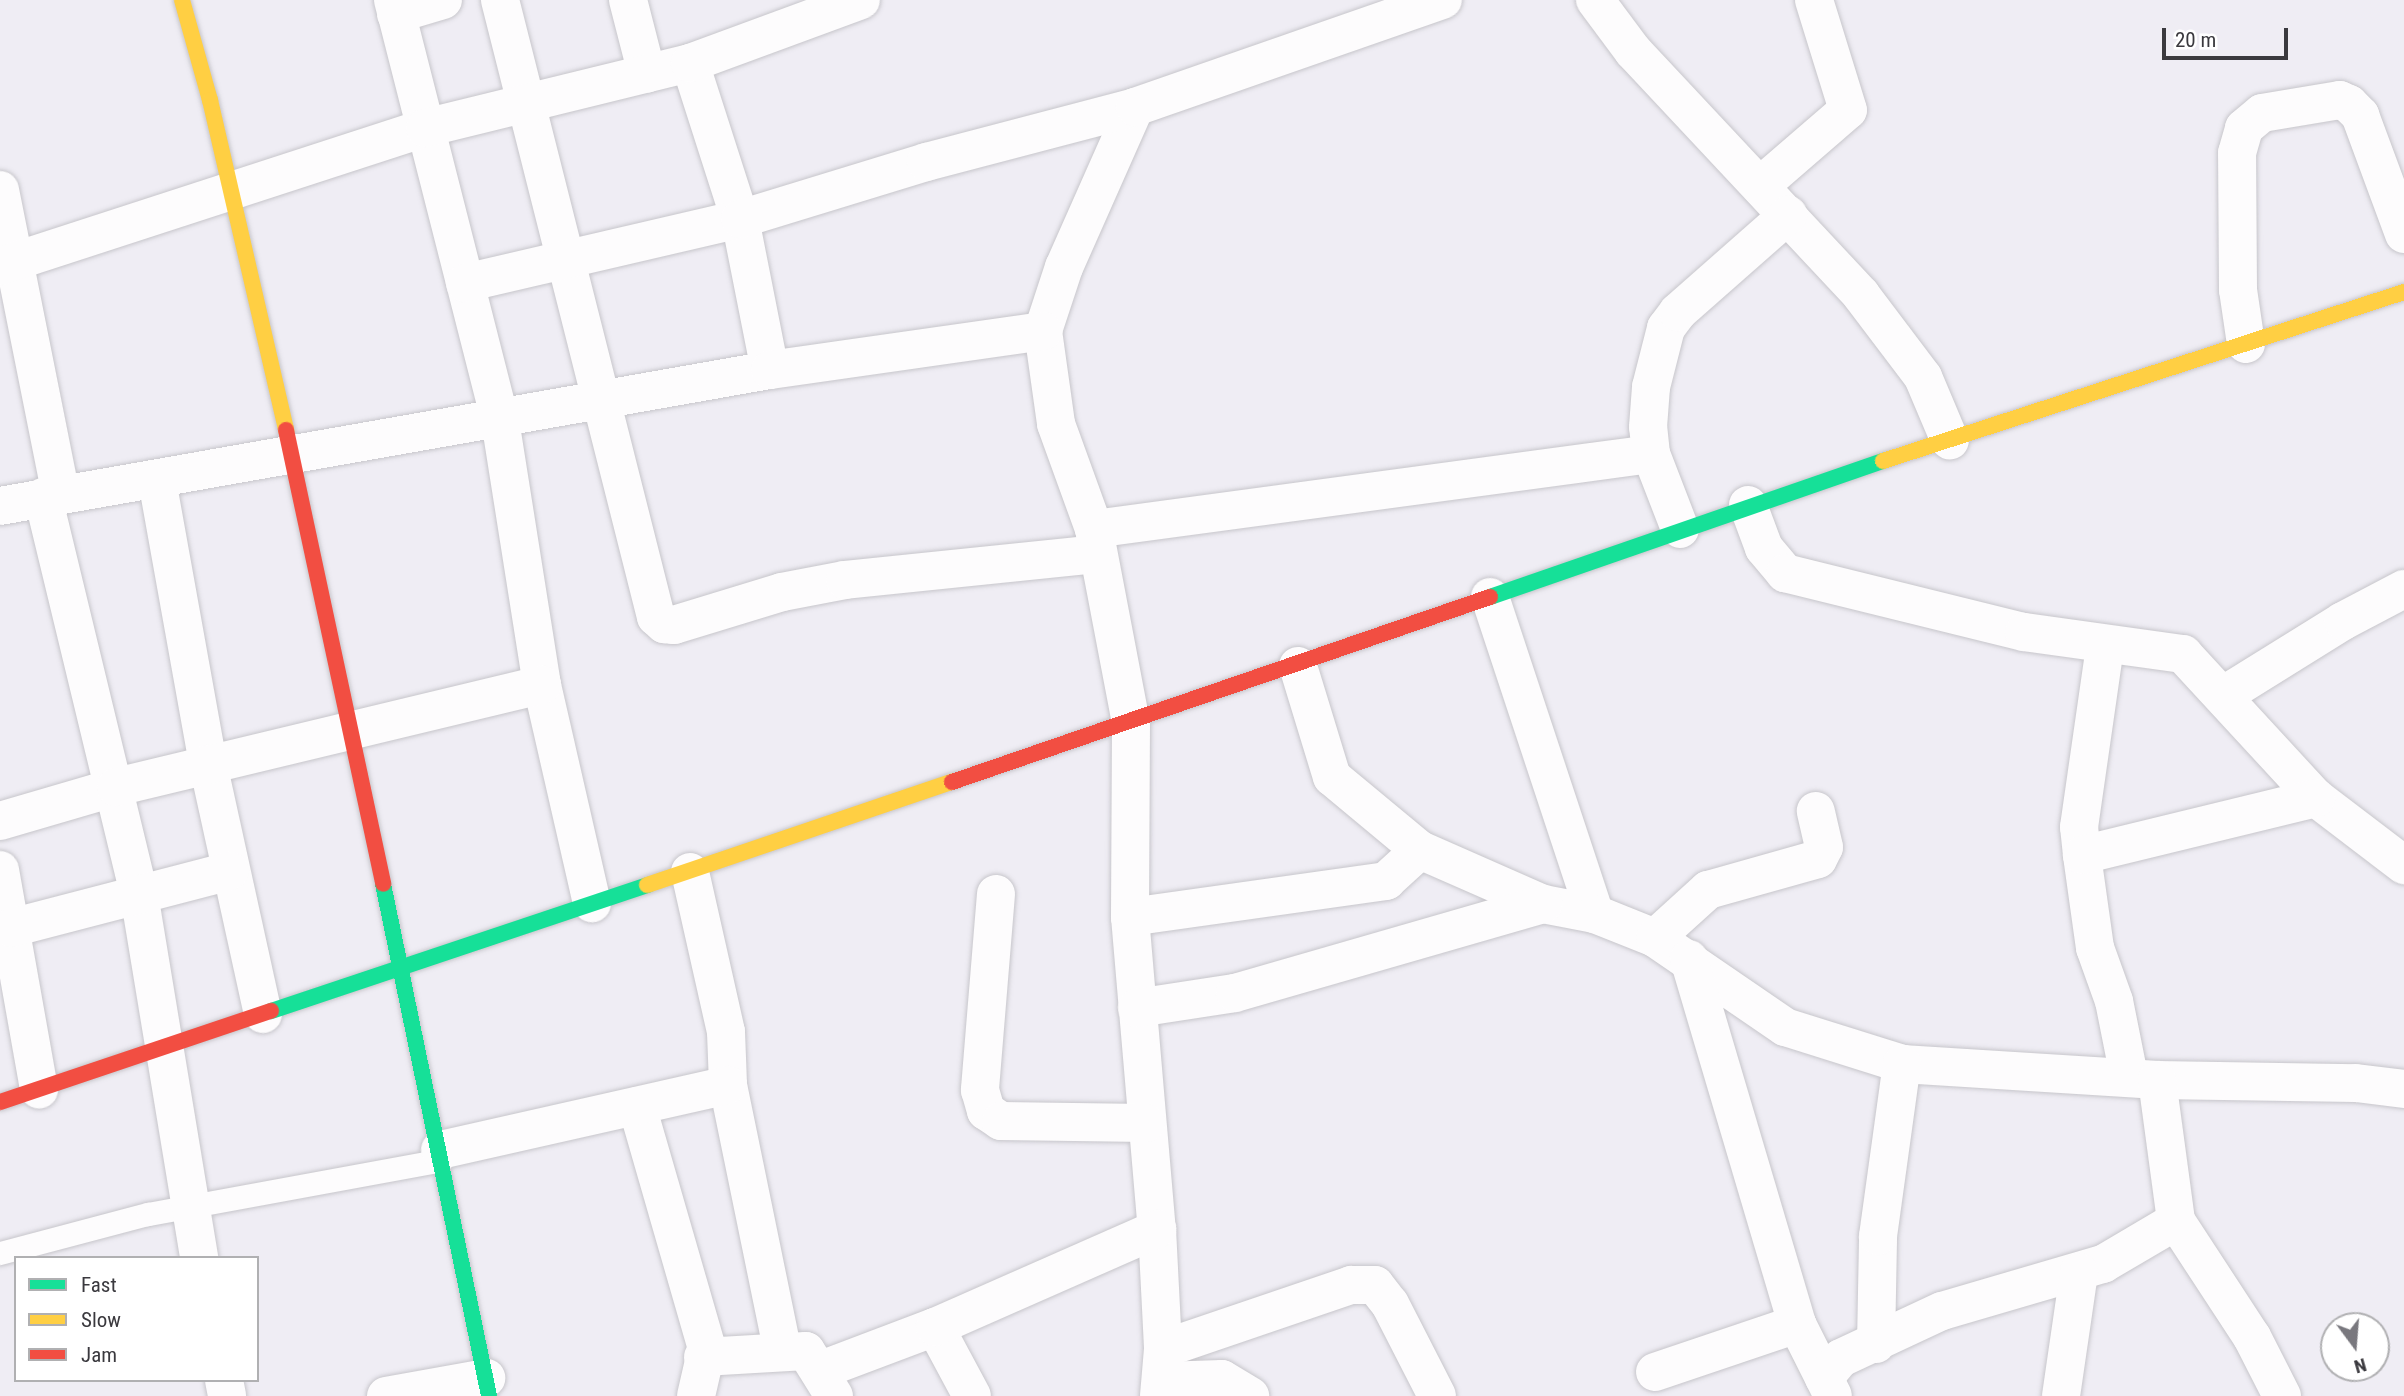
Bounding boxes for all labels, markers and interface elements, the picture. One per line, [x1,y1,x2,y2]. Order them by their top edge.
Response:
scale bar [2166,14,2292,58]
text: 20 m [2175,28,2216,52]
legend [14,1256,259,1382]
text: Fast [81,1273,117,1297]
text: Slow [81,1308,121,1332]
north arrow [2320,1312,2390,1382]
text: Jam [81,1343,117,1367]
text: N [2352,1353,2369,1378]

